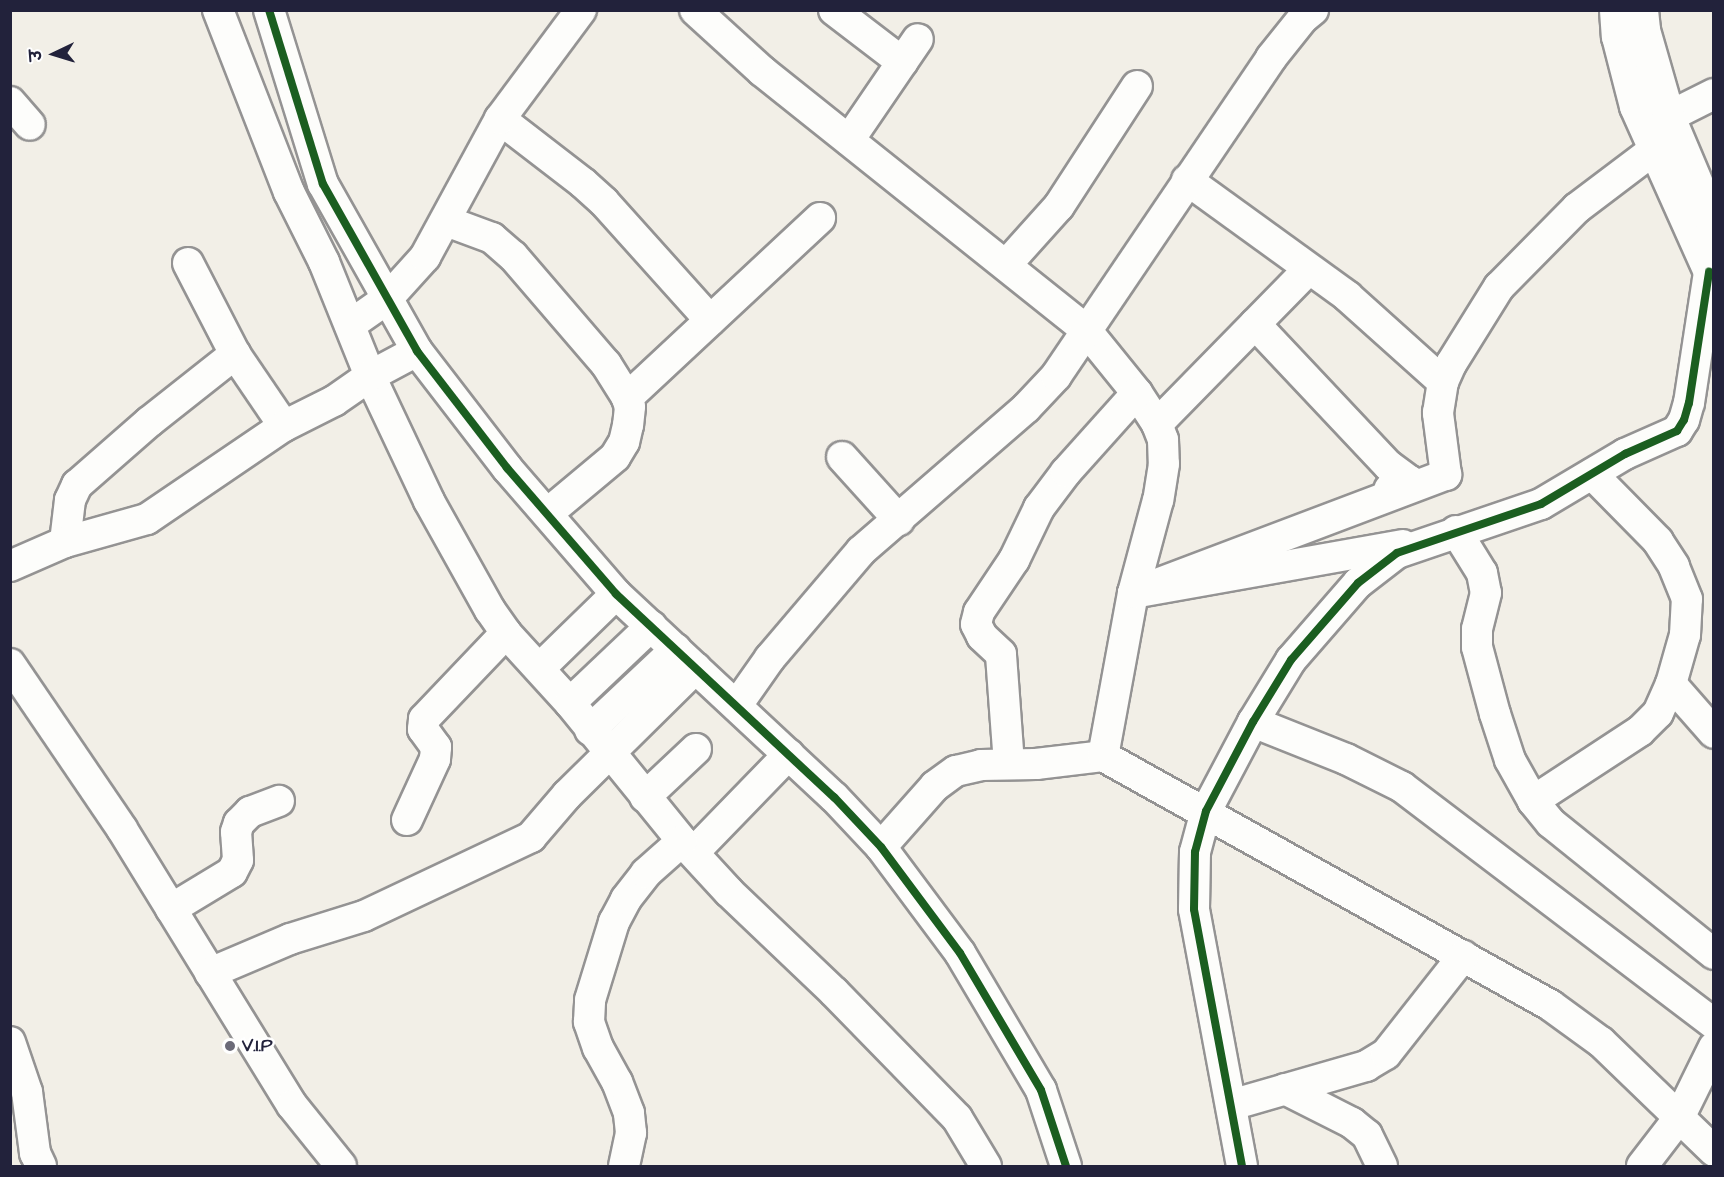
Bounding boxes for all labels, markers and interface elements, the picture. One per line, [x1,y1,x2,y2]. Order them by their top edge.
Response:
north arrow [24,24,84,84]
text: उ [25,49,47,61]
place label: V.I.P [242,1035,273,1057]
marker: V.I.P [223,1039,237,1053]

